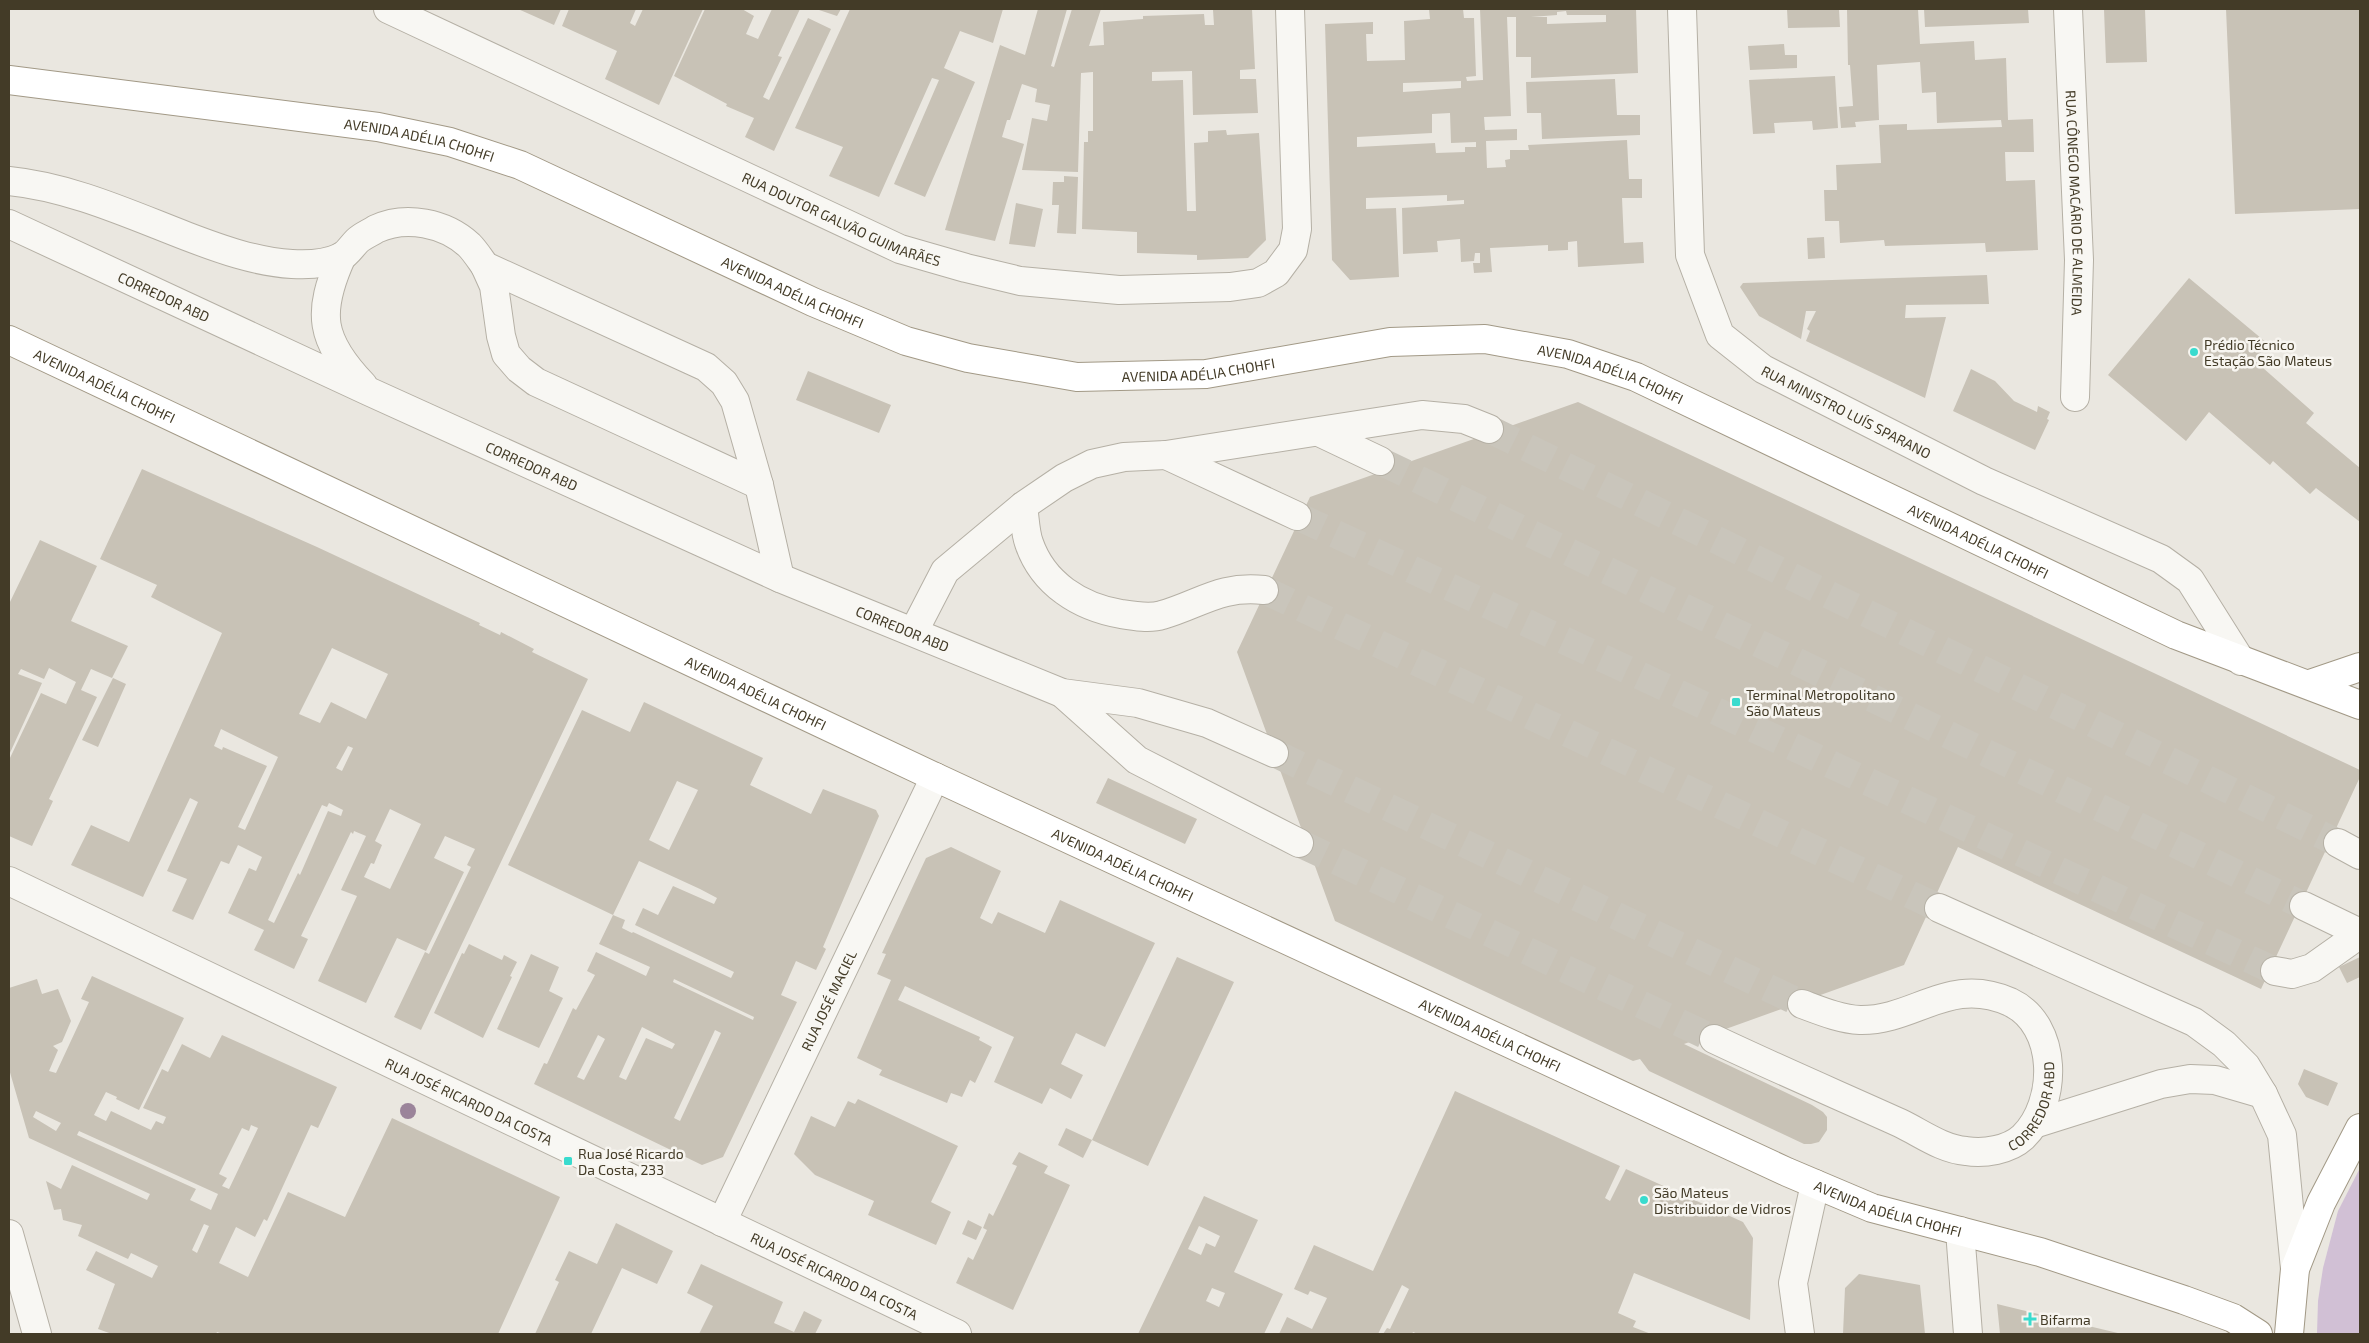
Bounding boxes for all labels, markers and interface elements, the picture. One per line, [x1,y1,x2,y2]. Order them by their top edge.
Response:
street label: RUA CÔNEGO MACÁRIO DE ALMEIDA [2063,90,2088,316]
street label: AVENIDA ADÉLIA CHOHFI [343,114,497,165]
street label: RUA DOUTOR GALVÃO GUIMARÃES [740,168,943,269]
street label: AVENIDA ADÉLIA CHOHFI [719,252,866,331]
street label: CORREDOR ABD [116,268,213,325]
place label: Prédio Técnico Estação São Mateus [2204,336,2332,370]
street label: AVENIDA ADÉLIA CHOHFI [1536,340,1686,407]
street label: AVENIDA ADÉLIA CHOHFI [32,345,178,426]
marker: Prédio Técnico Estação São Mateus [2188,346,2200,358]
street label: AVENIDA ADÉLIA CHOHFI [1121,354,1276,384]
street label: RUA MINISTRO LUÍS SPARANO [1759,361,1934,461]
street label: CORREDOR ABD [483,437,581,494]
street label: AVENIDA ADÉLIA CHOHFI [1905,500,2052,582]
street label: CORREDOR ABD [854,601,952,655]
street label: AVENIDA ADÉLIA CHOHFI [683,652,829,733]
place label: Terminal Metropolitano São Mateus [1746,686,1896,719]
marker: Terminal Metropolitano São Mateus [1730,696,1742,708]
street label: AVENIDA ADÉLIA CHOHFI [1049,824,1196,904]
street label: RUA JOSÉ MACIEL [797,947,860,1053]
street label: AVENIDA ADÉLIA CHOHFI [1417,994,1564,1075]
street label: RUA JOSÉ RICARDO DA COSTA [383,1054,556,1148]
street label: CORREDOR ABD [2005,1061,2057,1154]
place label: Rua José Ricardo Da Costa, 233 [578,1145,684,1178]
marker: Rua José Ricardo Da Costa, 233 [562,1155,574,1167]
street label: AVENIDA ADÉLIA CHOHFI [1812,1176,1964,1240]
place label: São Mateus Distribuidor de Vidros [1654,1184,1791,1217]
marker: São Mateus Distribuidor de Vidros [1638,1194,1650,1206]
street label: RUA JOSÉ RICARDO DA COSTA [748,1228,921,1323]
place label: Bifarma [2040,1311,2091,1328]
marker: Bifarma [2024,1313,2036,1325]

